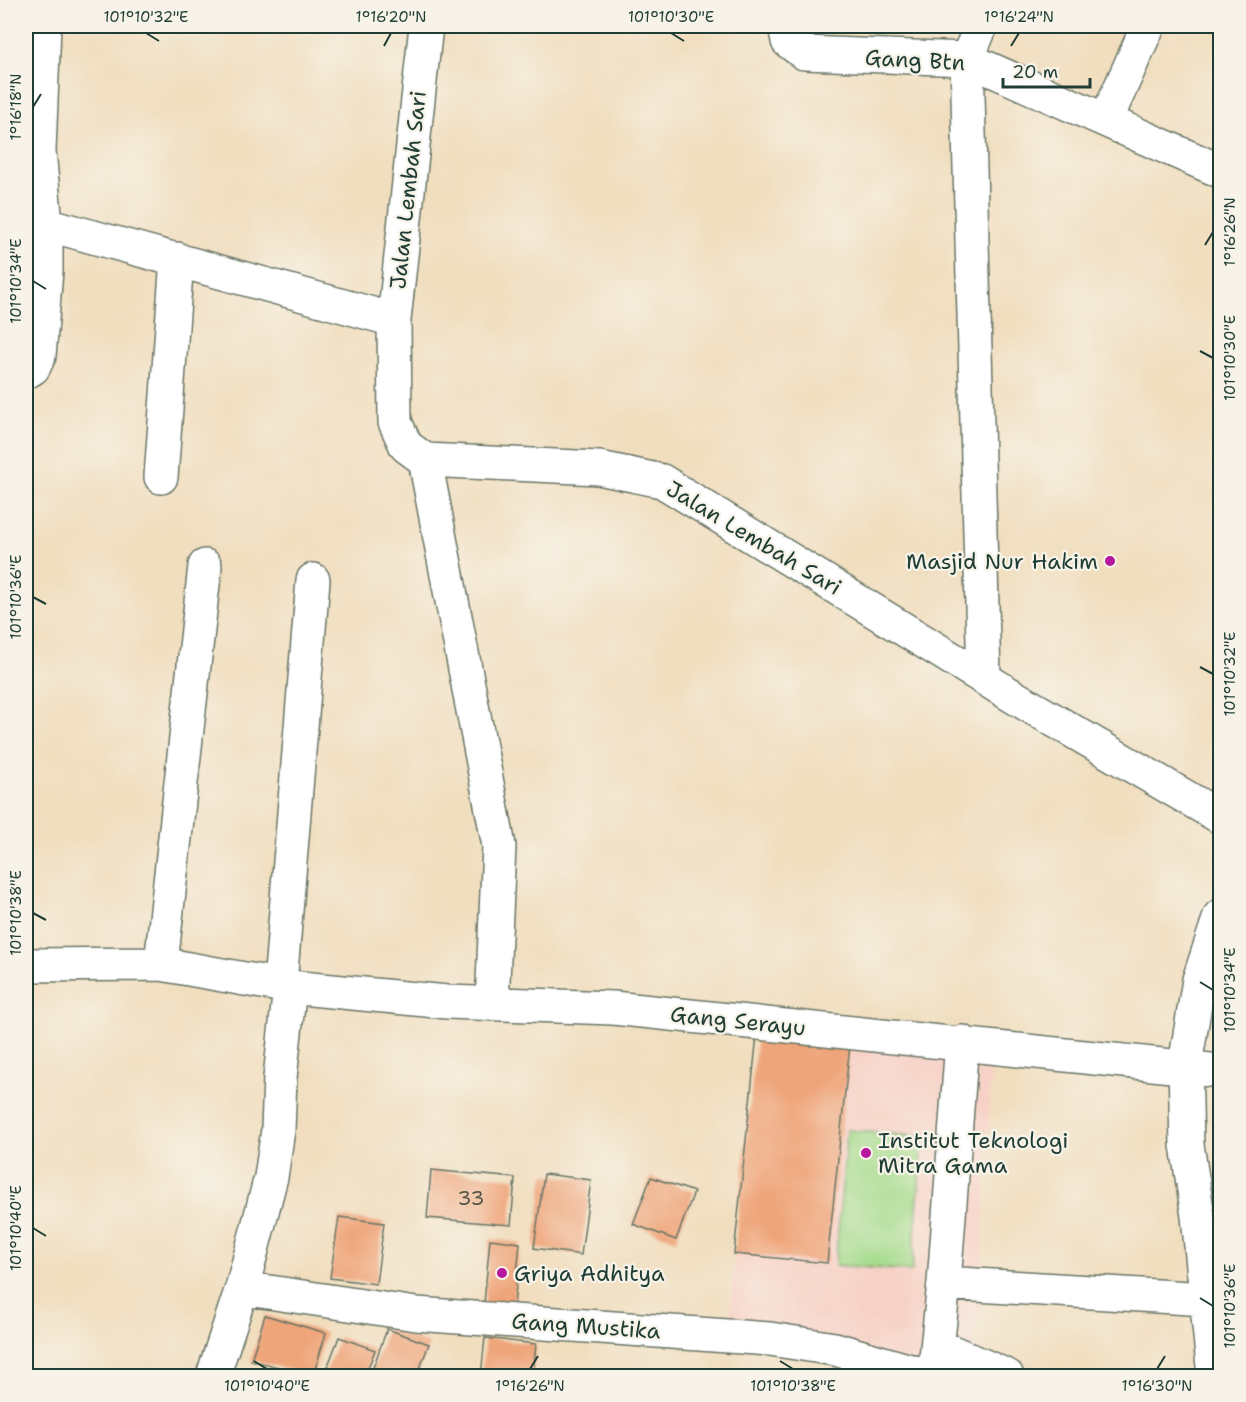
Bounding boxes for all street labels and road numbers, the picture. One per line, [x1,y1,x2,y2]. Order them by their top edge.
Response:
street label: Gang Btn [864,43,966,77]
street label: Jalan Lembah Sari [383,89,433,291]
street label: Jalan Lembah Sari [661,474,847,602]
street label: Gang Serayu [669,999,807,1043]
street label: Gang Mustika [511,1306,662,1346]

